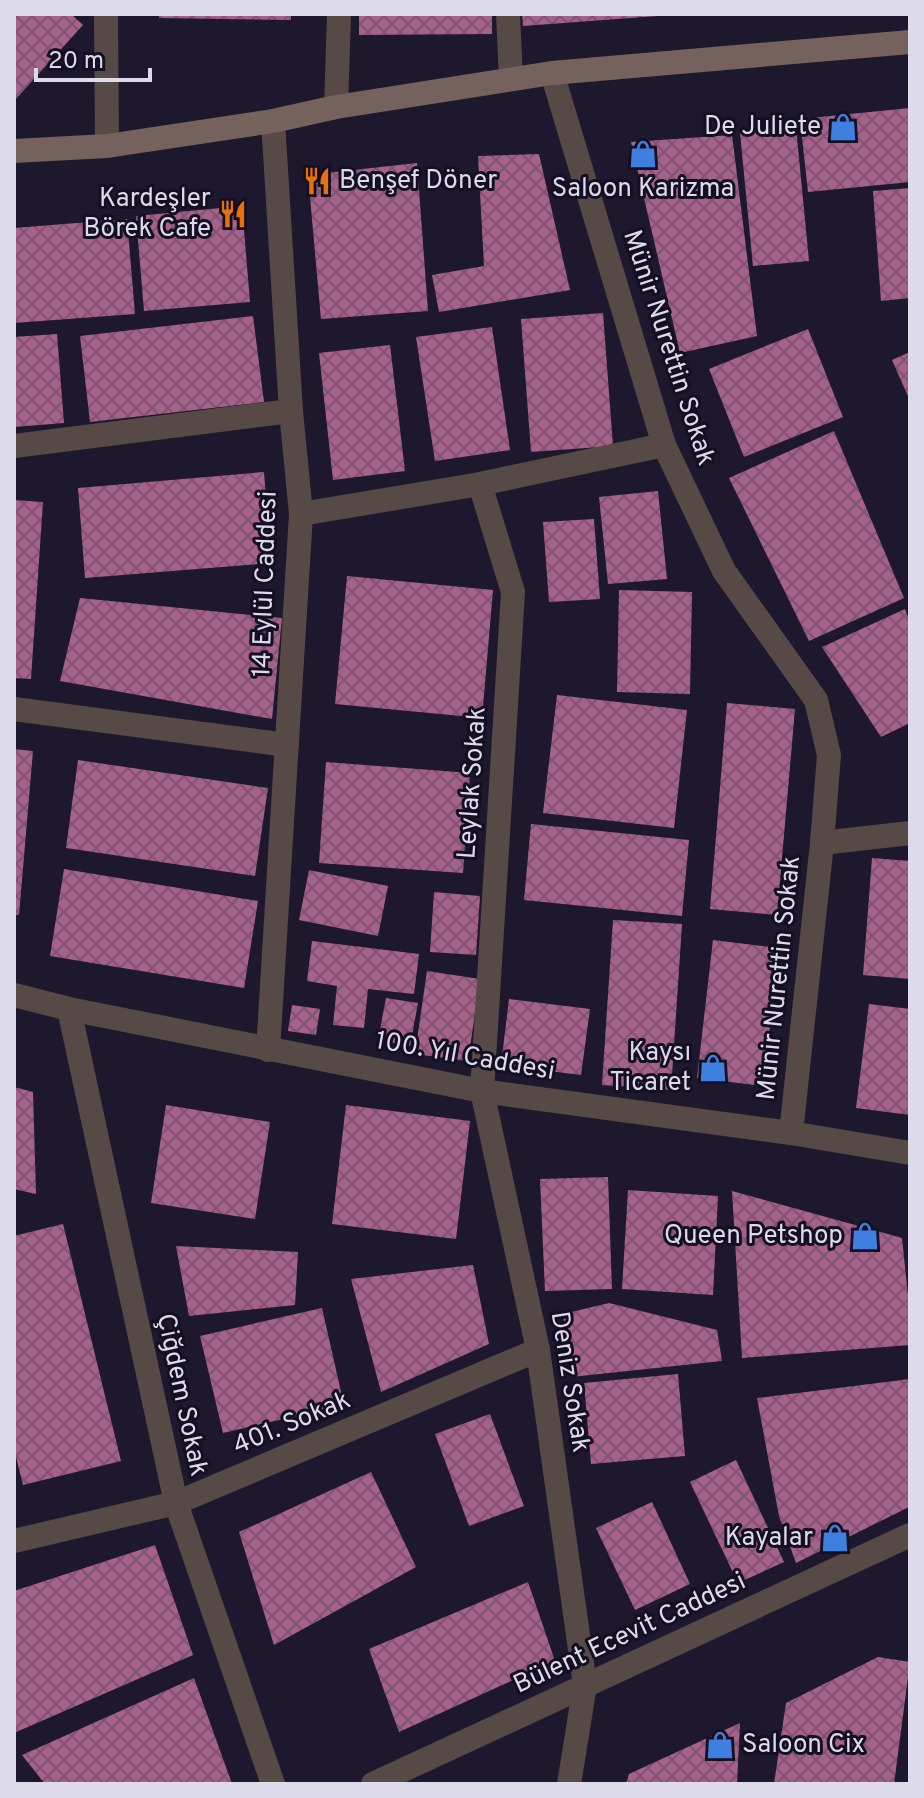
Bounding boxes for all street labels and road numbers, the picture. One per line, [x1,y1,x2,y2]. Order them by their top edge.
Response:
street label: Münir Nurettin Sokak [614,226,722,470]
street label: 14 Eylül Caddesi [246,490,286,678]
street label: Leylak Sokak [451,706,495,860]
street label: Münir Nurettin Sokak [751,854,809,1102]
street label: 100. Yıl Caddesi [373,1025,557,1089]
street label: Deniz Sokak [542,1309,596,1455]
street label: Çiğdem Sokak [148,1311,214,1479]
street label: 401. Sokak [228,1384,356,1464]
street label: Bülent Ecevit Caddesi [508,1566,752,1702]

